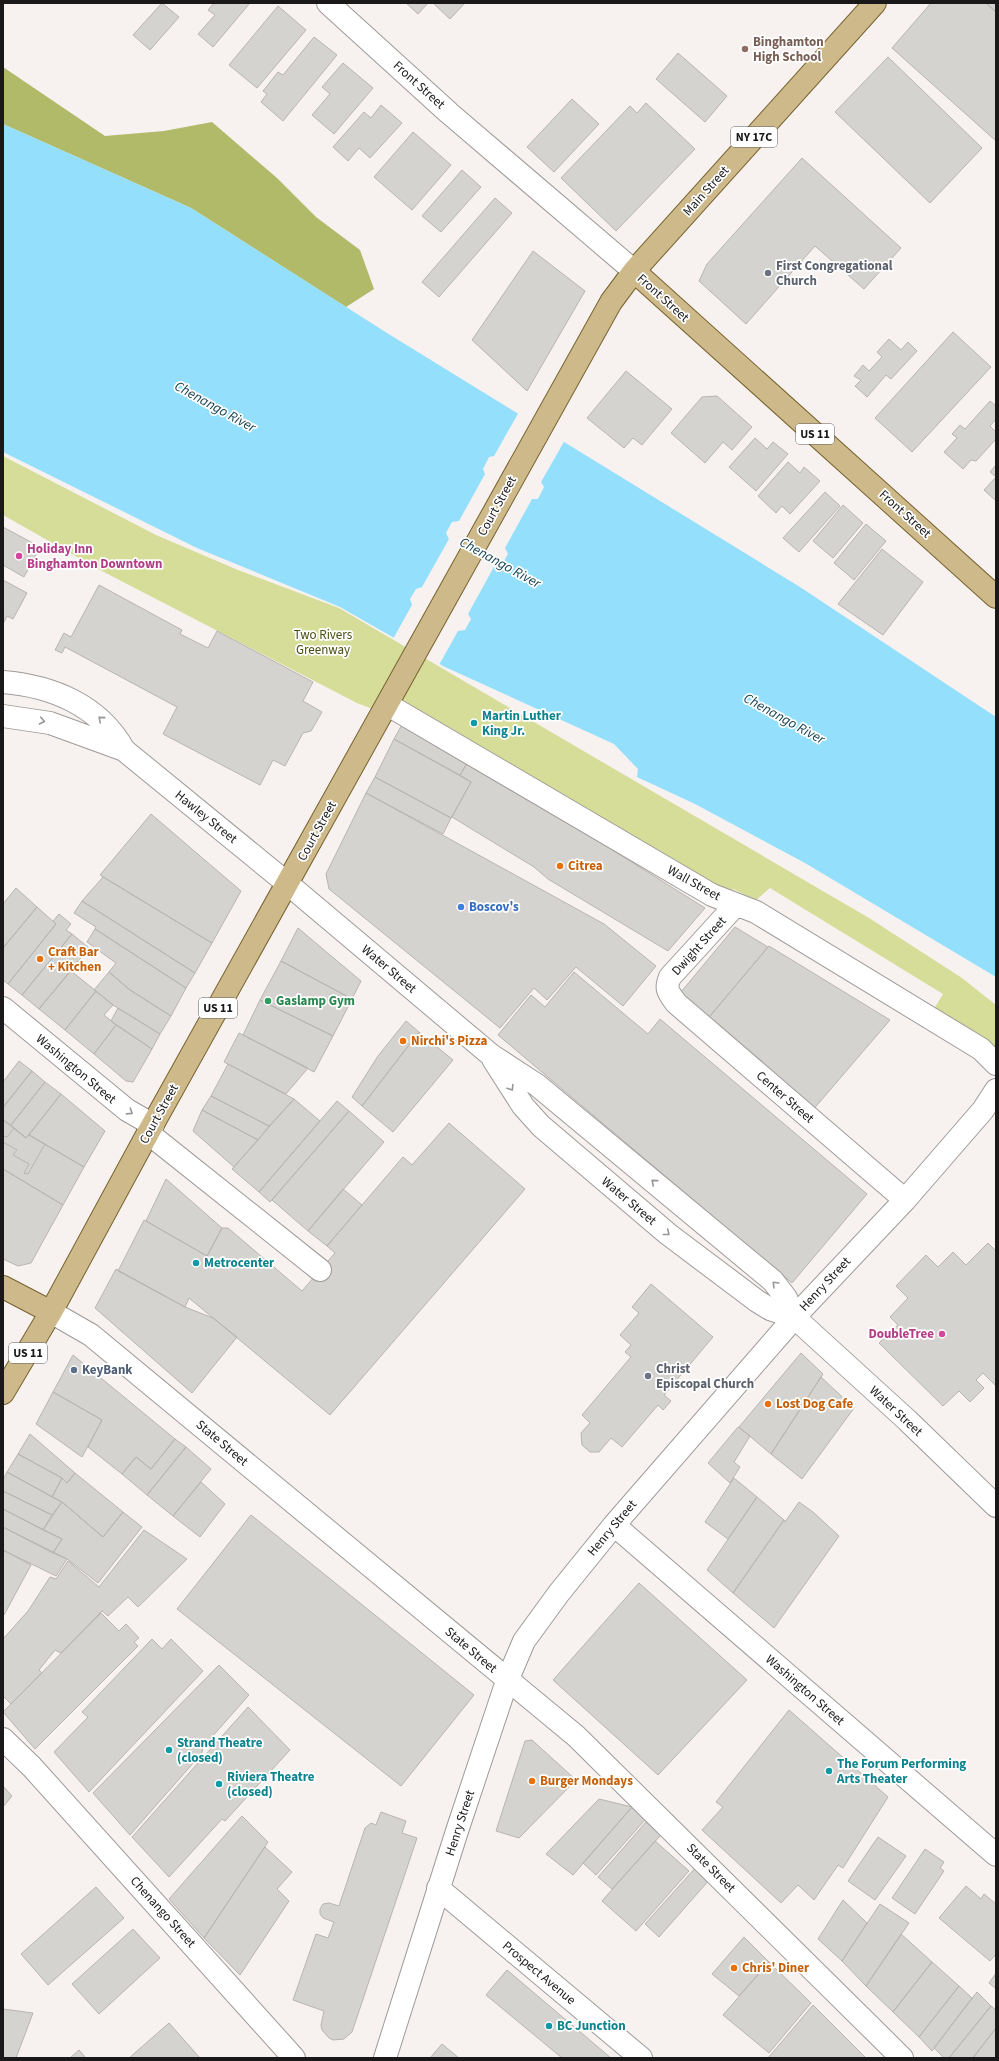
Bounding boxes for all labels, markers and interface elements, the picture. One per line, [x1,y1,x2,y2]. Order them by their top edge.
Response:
place label: Binghamton High School [753,33,824,66]
marker: Binghamton High School [740,44,750,54]
street label: Front Street [389,57,449,114]
road number: NY 17C [731,127,777,147]
street label: Main Street [679,162,734,220]
place label: First Congregational Church [776,257,893,290]
marker: First Congregational Church [763,268,773,278]
street label: Front Street [633,270,693,327]
water label: Chenango River [171,376,260,438]
road number: US 11 [796,424,834,444]
street label: Court Street [473,472,521,539]
street label: Front Street [875,486,935,543]
water label: Chenango River [456,532,545,594]
place label: Holiday Inn Binghamton Downtown [27,540,163,573]
marker: Holiday Inn Binghamton Downtown [14,551,24,561]
park label: Two Rivers Greenway [294,626,353,659]
water label: Chenango River [740,688,829,750]
place label: Martin Luther King Jr. [482,707,562,740]
one-way arrow [38,716,45,724]
one-way arrow [98,716,105,723]
marker: Martin Luther King Jr. [469,718,479,728]
street label: Hawley Street [171,786,241,848]
street label: Court Street [293,797,341,864]
place label: Citrea [568,857,603,875]
marker: Citrea [555,861,565,871]
street label: Wall Street [664,861,724,905]
place label: Boscov's [469,898,519,916]
marker: Boscov's [456,902,466,912]
street label: Dwight Street [668,912,731,979]
street label: Water Street [358,941,421,998]
place label: Craft Bar + Kitchen [48,943,101,976]
marker: Craft Bar + Kitchen [35,954,45,964]
place label: Gaslamp Gym [276,992,355,1010]
marker: Gaslamp Gym [263,996,273,1006]
road number: US 11 [199,998,237,1018]
street label: Washington Street [32,1030,120,1108]
place label: Nirchi's Pizza [411,1032,487,1050]
marker: Nirchi's Pizza [398,1036,408,1046]
street label: Center Street [752,1067,818,1128]
street label: Court Street [135,1080,183,1147]
one-way arrow [507,1084,514,1091]
one-way arrow [126,1108,133,1115]
street label: Water Street [598,1173,661,1230]
one-way arrow [651,1180,659,1187]
one-way arrow [662,1228,670,1235]
street label: Henry Street [795,1253,855,1315]
place label: Metrocenter [204,1254,275,1272]
marker: Metrocenter [191,1258,201,1268]
one-way arrow [772,1281,780,1289]
place label: DoubleTree [868,1325,934,1343]
marker: DoubleTree [937,1329,947,1339]
road number: US 11 [9,1343,47,1363]
place label: Christ Episcopal Church [656,1360,754,1393]
place label: KeyBank [82,1361,133,1379]
marker: KeyBank [69,1365,79,1375]
marker: Christ Episcopal Church [643,1371,653,1381]
street label: Water Street [865,1382,927,1441]
place label: Lost Dog Cafe [776,1395,854,1413]
marker: Lost Dog Cafe [763,1399,773,1409]
street label: State Street [192,1416,252,1471]
street label: Henry Street [583,1496,641,1560]
street label: State Street [441,1623,501,1678]
street label: Washington Street [762,1651,849,1730]
place label: Strand Theatre (closed) [177,1734,263,1767]
marker: Strand Theatre (closed) [164,1745,174,1755]
place label: The Forum Performing Arts Theater [836,1755,966,1788]
marker: The Forum Performing Arts Theater [824,1766,834,1776]
place label: Riviera Theatre (closed) [227,1768,315,1801]
place label: Burger Mondays [540,1772,633,1790]
marker: Burger Mondays [527,1776,537,1786]
marker: Riviera Theatre (closed) [214,1779,224,1789]
street label: Henry Street [441,1787,479,1858]
street label: State Street [682,1839,740,1897]
street label: Chenango Street [126,1872,200,1952]
street label: Prospect Avenue [498,1937,580,2009]
place label: Chris' Diner [742,1959,810,1977]
marker: Chris' Diner [729,1963,739,1973]
place label: BC Junction [557,2017,626,2035]
marker: BC Junction [544,2021,554,2031]

